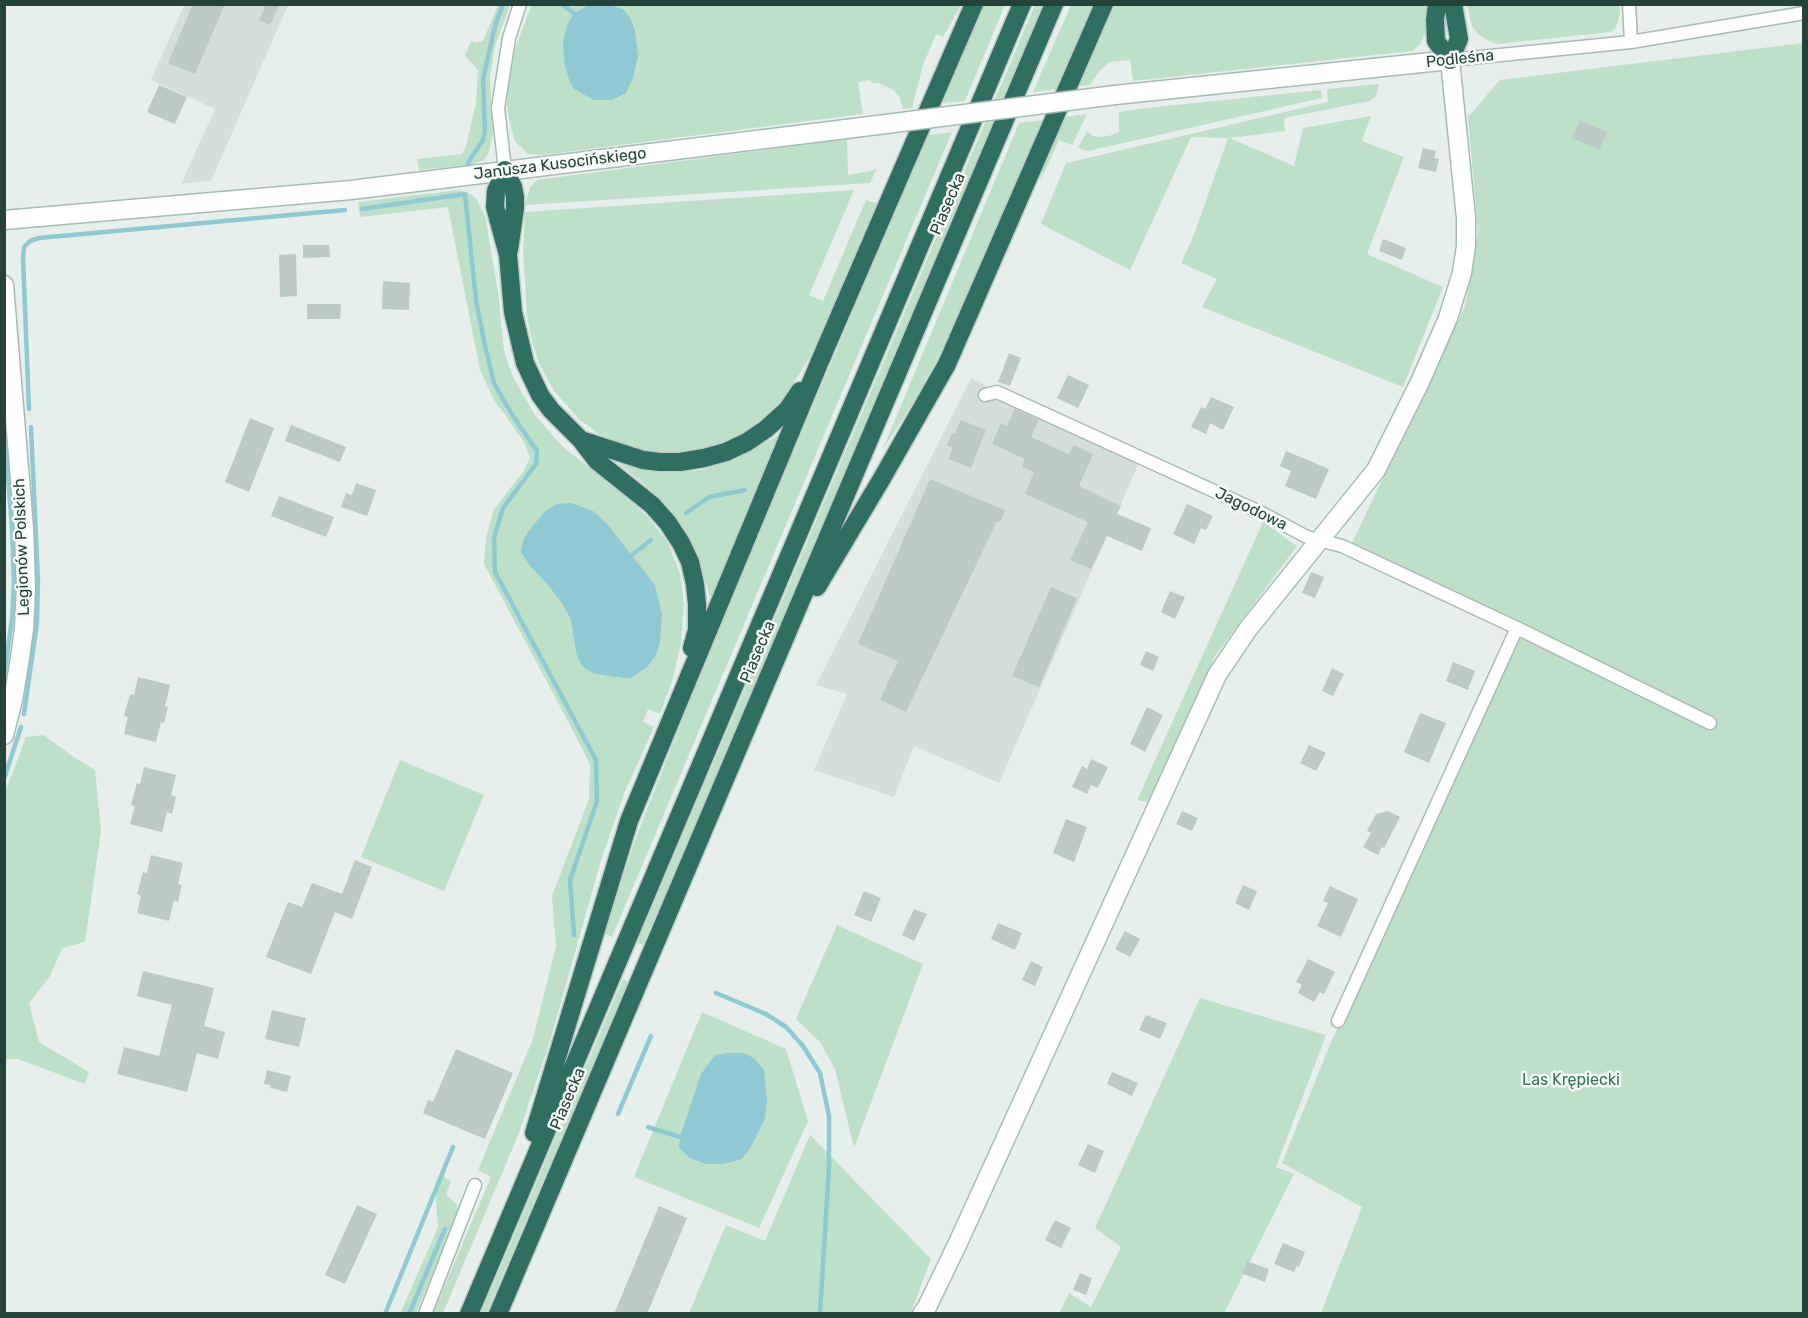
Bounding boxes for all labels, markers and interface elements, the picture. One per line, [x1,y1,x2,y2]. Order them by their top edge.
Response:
street label: Podleśna [1425,46,1495,72]
street label: Janusza Kusocińskiego [473,144,647,184]
street label: Piasecka [926,170,970,238]
street label: Legionów Polskich [10,478,34,616]
street label: Jagodowa [1212,483,1290,535]
street label: Piasecka [736,618,780,686]
street label: Piasecka [546,1065,590,1133]
park label: Las Krępiecki [1522,1070,1620,1090]

